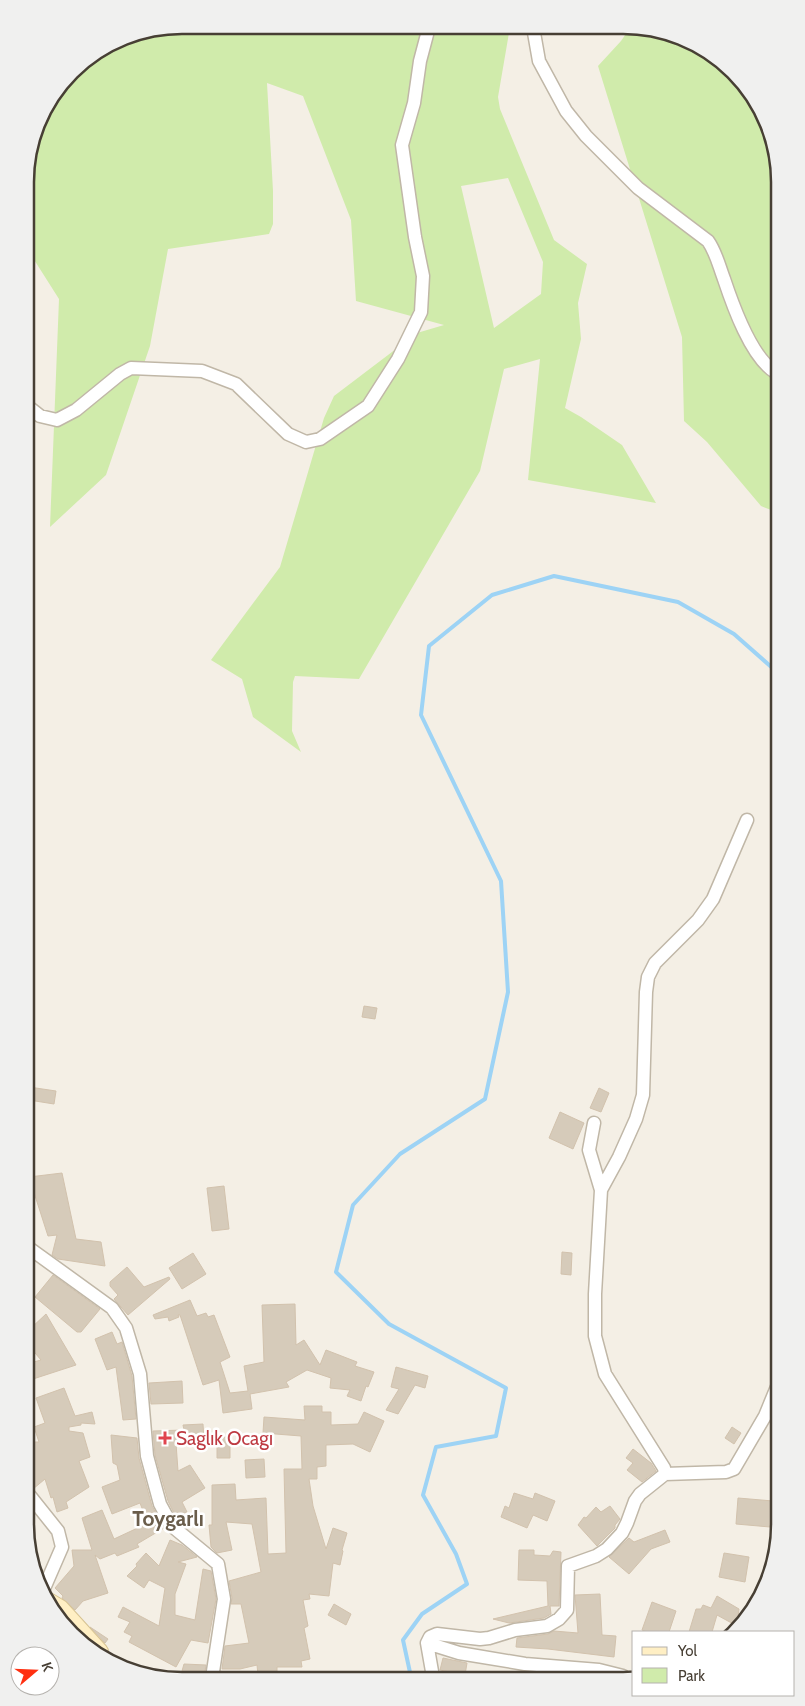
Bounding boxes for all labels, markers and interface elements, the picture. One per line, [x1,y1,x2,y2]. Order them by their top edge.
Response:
place label: Saglık Ocagı [176,1427,273,1450]
marker: Saglık Ocagı [158,1431,172,1445]
district label: Toygarlı [132,1506,204,1531]
legend [632,1631,795,1696]
text: Yol [677,1642,697,1660]
north arrow [10,1646,60,1696]
text: K [37,1660,57,1674]
text: Park [678,1667,705,1685]

